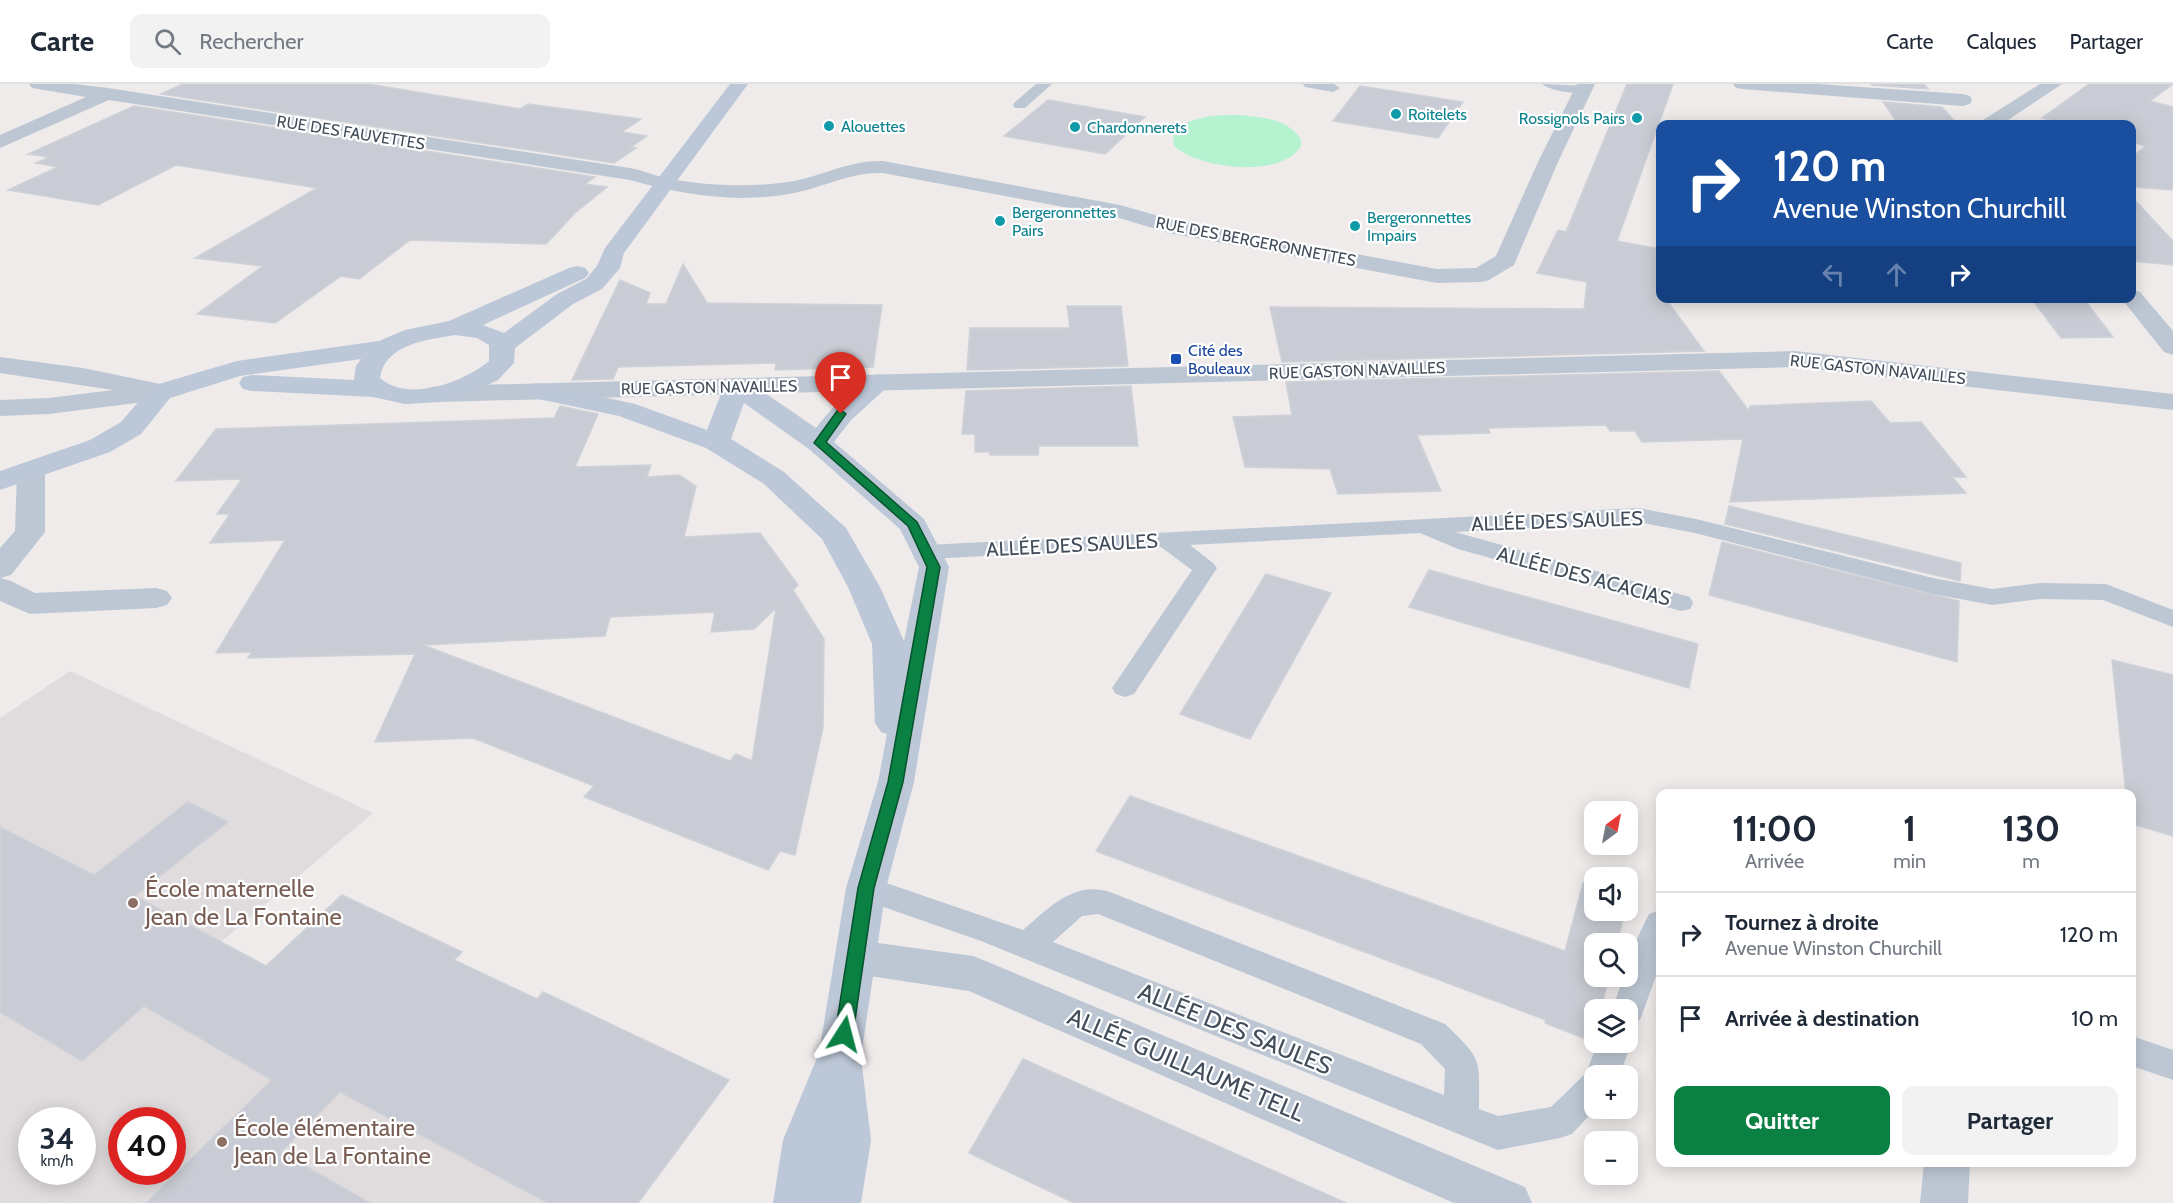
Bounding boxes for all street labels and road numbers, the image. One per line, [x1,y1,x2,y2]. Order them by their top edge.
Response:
street label: RUE DES FAUVETTES [275,111,426,154]
street label: RUE DES BERGERONNETTES [1154,213,1358,270]
street label: RUE GASTON NAVAILLES [1789,351,1967,388]
street label: RUE GASTON NAVAILLES [1269,358,1446,383]
street label: RUE GASTON NAVAILLES [621,376,797,399]
street label: ALLÉE DES SAULES [1471,506,1644,536]
street label: ALLÉE DES SAULES [986,529,1159,561]
street label: ALLÉE DES ACACIAS [1495,541,1674,611]
street label: ALLÉE DES SAULES [1134,976,1336,1081]
street label: ALLÉE GUILLAUME TELL [1063,1002,1309,1128]

